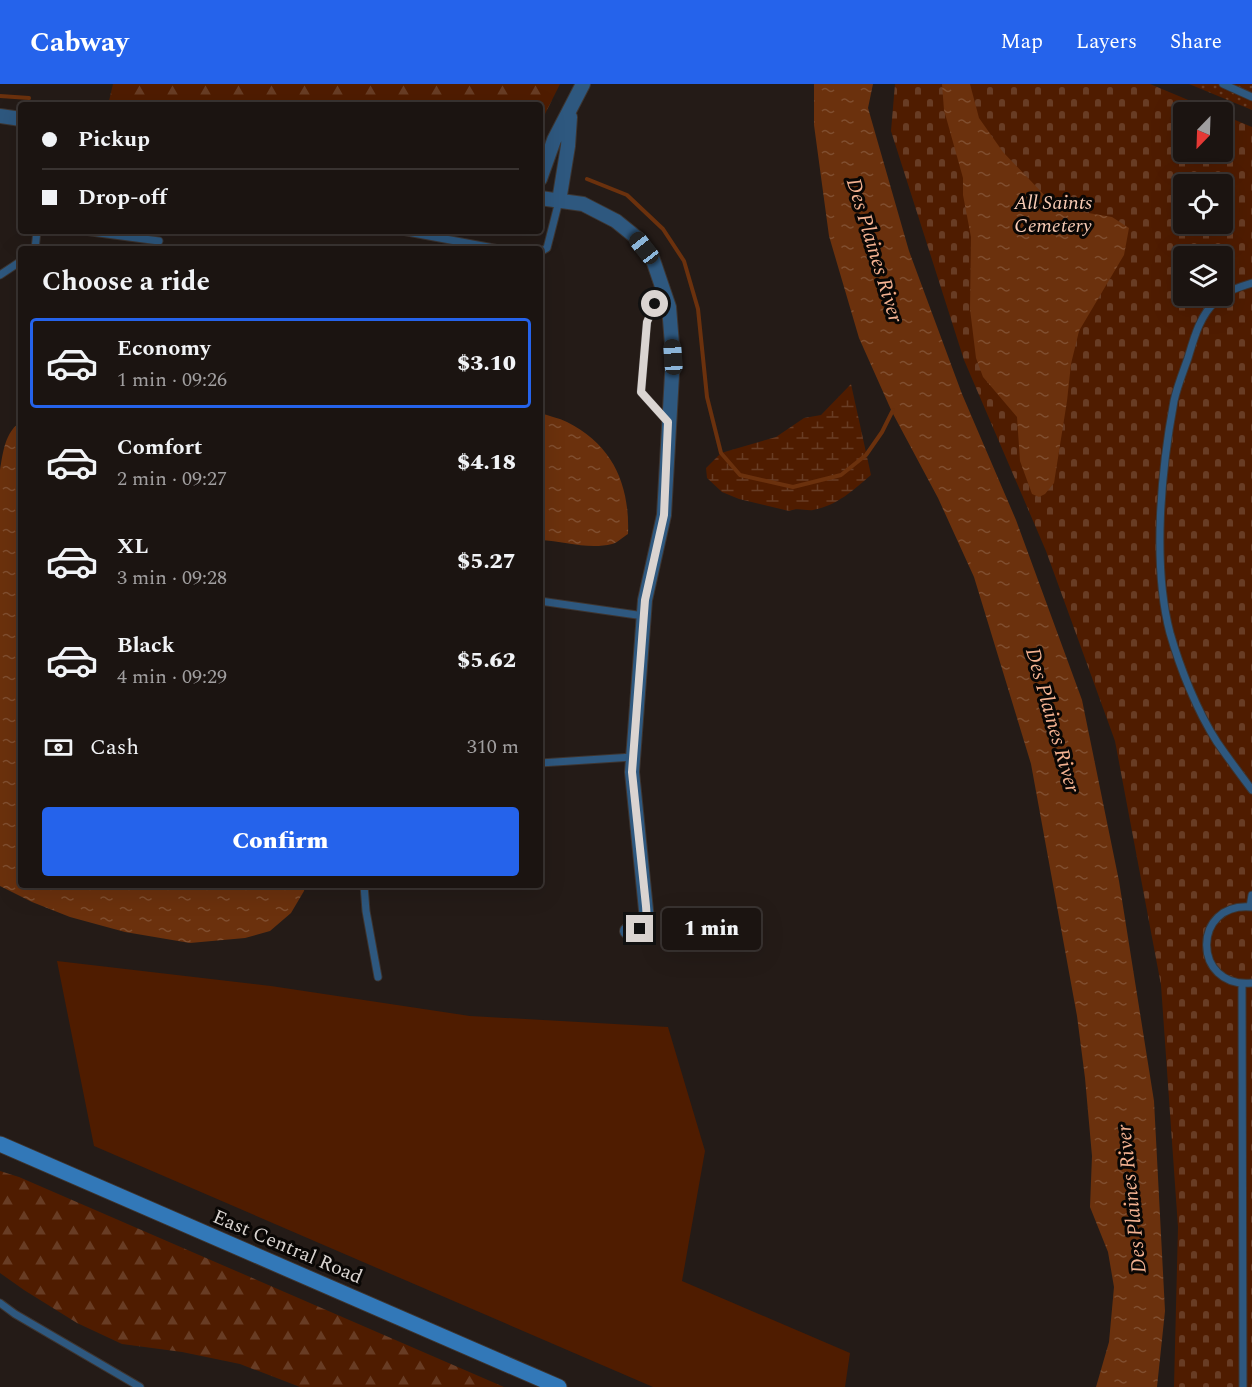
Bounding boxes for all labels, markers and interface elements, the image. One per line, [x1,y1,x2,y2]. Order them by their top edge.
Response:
text: Cabway [30,21,129,64]
text: Map [1001,26,1043,58]
text: Layers [1076,26,1137,58]
text: Share [1170,26,1222,58]
north arrow [1173,102,1233,162]
map controls [1173,102,1233,306]
text: Pickup [78,123,150,156]
water label: Des Plaines River [837,174,911,327]
button: locate [1173,174,1233,234]
text: Drop-off [78,181,167,214]
park label: All Saints Cemetery [1013,188,1092,241]
car [626,228,662,268]
button: layers [1173,246,1233,306]
text: Choose a ride [42,261,210,303]
route start [641,290,668,317]
text: Economy [117,332,210,365]
icon: car [45,336,99,390]
car [663,338,683,376]
text: $3.10 [457,347,516,380]
text: 1 min · 09:26 [117,365,227,395]
text: Comfort [117,431,202,464]
icon: car [45,435,99,489]
text: $4.18 [457,446,516,479]
text: 2 min · 09:27 [117,464,227,494]
text: XL [117,530,148,563]
icon: car [45,534,99,588]
text: $5.27 [457,545,516,578]
text: 3 min · 09:28 [117,563,227,593]
text: Black [117,629,175,662]
icon: car [45,633,99,687]
text: $5.62 [457,644,516,677]
water label: Des Plaines River [1016,644,1088,797]
text: 4 min · 09:29 [117,662,227,692]
icon: cash [42,731,75,764]
text: Cash [90,731,139,764]
text: 310 m [467,732,519,762]
button: Confirm [42,807,519,876]
callout: 1 min [661,908,760,950]
text: 1 min [684,914,739,944]
route end [626,915,653,942]
water label: Des Plaines River [1108,1122,1156,1275]
street label: East Central Road [208,1202,367,1292]

